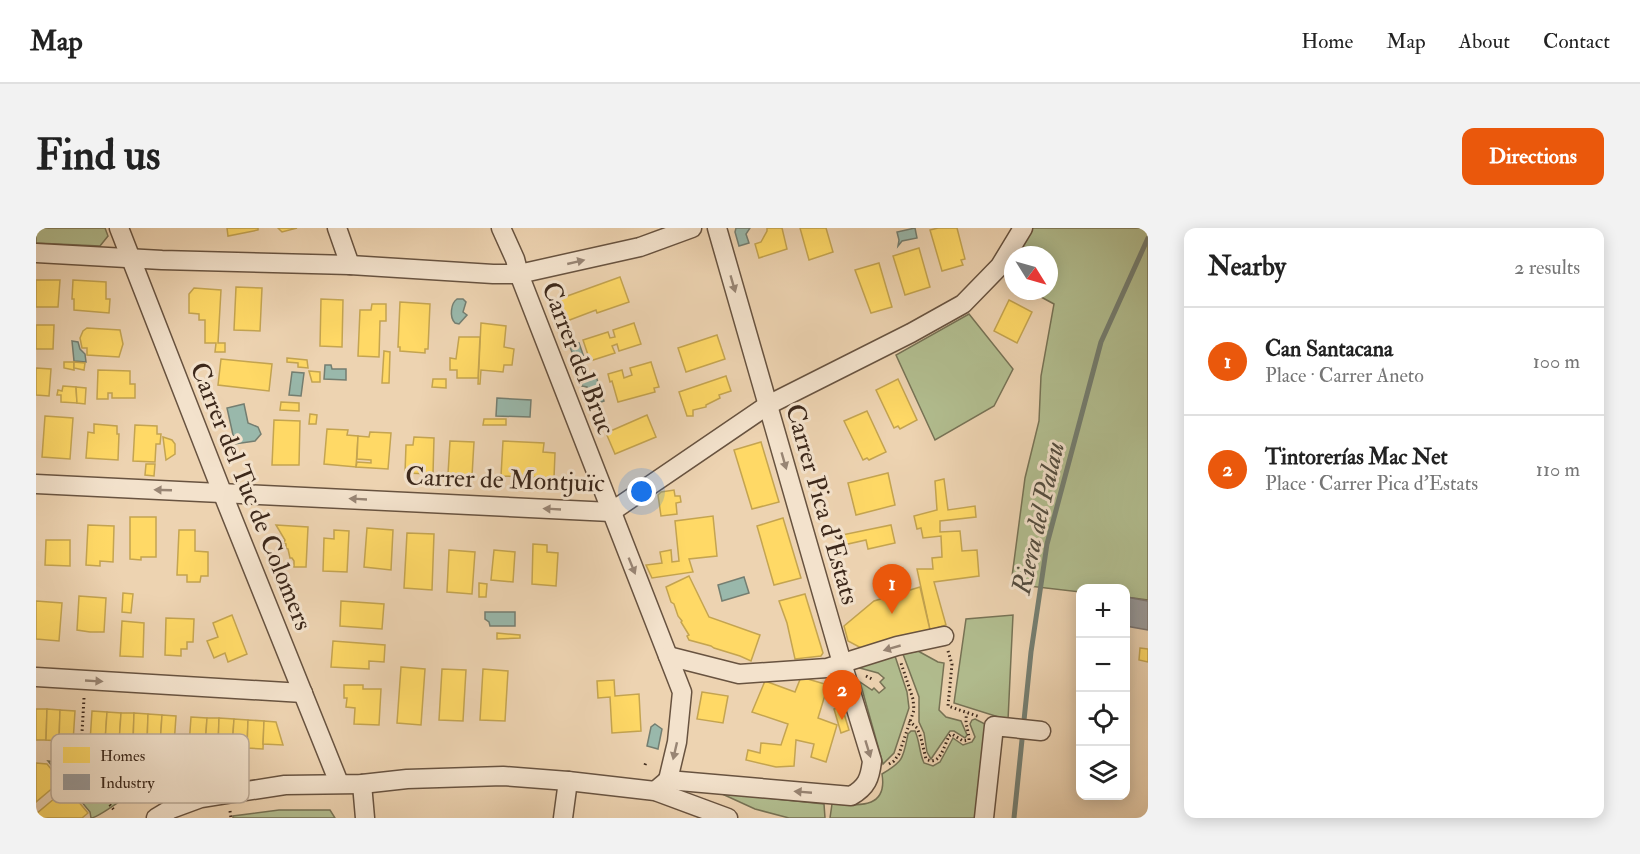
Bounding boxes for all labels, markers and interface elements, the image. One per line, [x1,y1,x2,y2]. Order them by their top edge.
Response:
text: Map [30,24,83,59]
text: Home [1301,28,1353,55]
text: Map [1386,28,1426,55]
text: About [1459,28,1510,55]
text: Contact [1543,28,1610,55]
button: Directions [1462,128,1604,185]
text: Find us [36,130,160,182]
north arrow [1004,246,1058,300]
text: Nearby [1208,251,1286,283]
text: 2 results [1514,255,1580,280]
one-way arrow [567,257,586,266]
one-way arrow [729,275,738,293]
street label: Carrer del Bruc [534,277,622,439]
text: Can Santacana [1265,335,1393,363]
text: 1 [1224,349,1231,374]
text: 100 m [1533,349,1580,374]
street label: Carrer del Tuc de Colomers [183,358,319,635]
text: Place · Carrer Aneto [1265,363,1424,388]
street label: Carrer Pica d'Estats [778,400,866,608]
water label: Riera del Palau [1005,439,1072,598]
text: Tintorerías Mac Net [1265,443,1448,471]
one-way arrow [780,452,789,470]
text: 2 [1222,457,1233,482]
text: 110 m [1536,457,1580,482]
street label: Carrer de Montjuïc [405,461,605,499]
text: Place · Carrer Pica d'Estats [1265,471,1478,496]
your location [627,477,656,506]
one-way arrow [153,485,172,494]
one-way arrow [348,494,367,503]
one-way arrow [543,504,562,513]
one-way arrow [628,557,637,575]
pin: 1 [872,564,912,614]
map controls [1076,584,1130,800]
button: + [1076,584,1130,638]
button: − [1076,638,1130,692]
one-way arrow [883,644,901,653]
pin: 2 [822,670,862,720]
one-way arrow [85,676,104,685]
button: locate [1076,692,1130,746]
legend [51,734,249,803]
one-way arrow [864,740,873,758]
one-way arrow [670,742,680,760]
text: Homes [100,746,145,766]
button: layers [1076,746,1130,800]
text: Industry [100,773,155,793]
one-way arrow [793,787,812,797]

